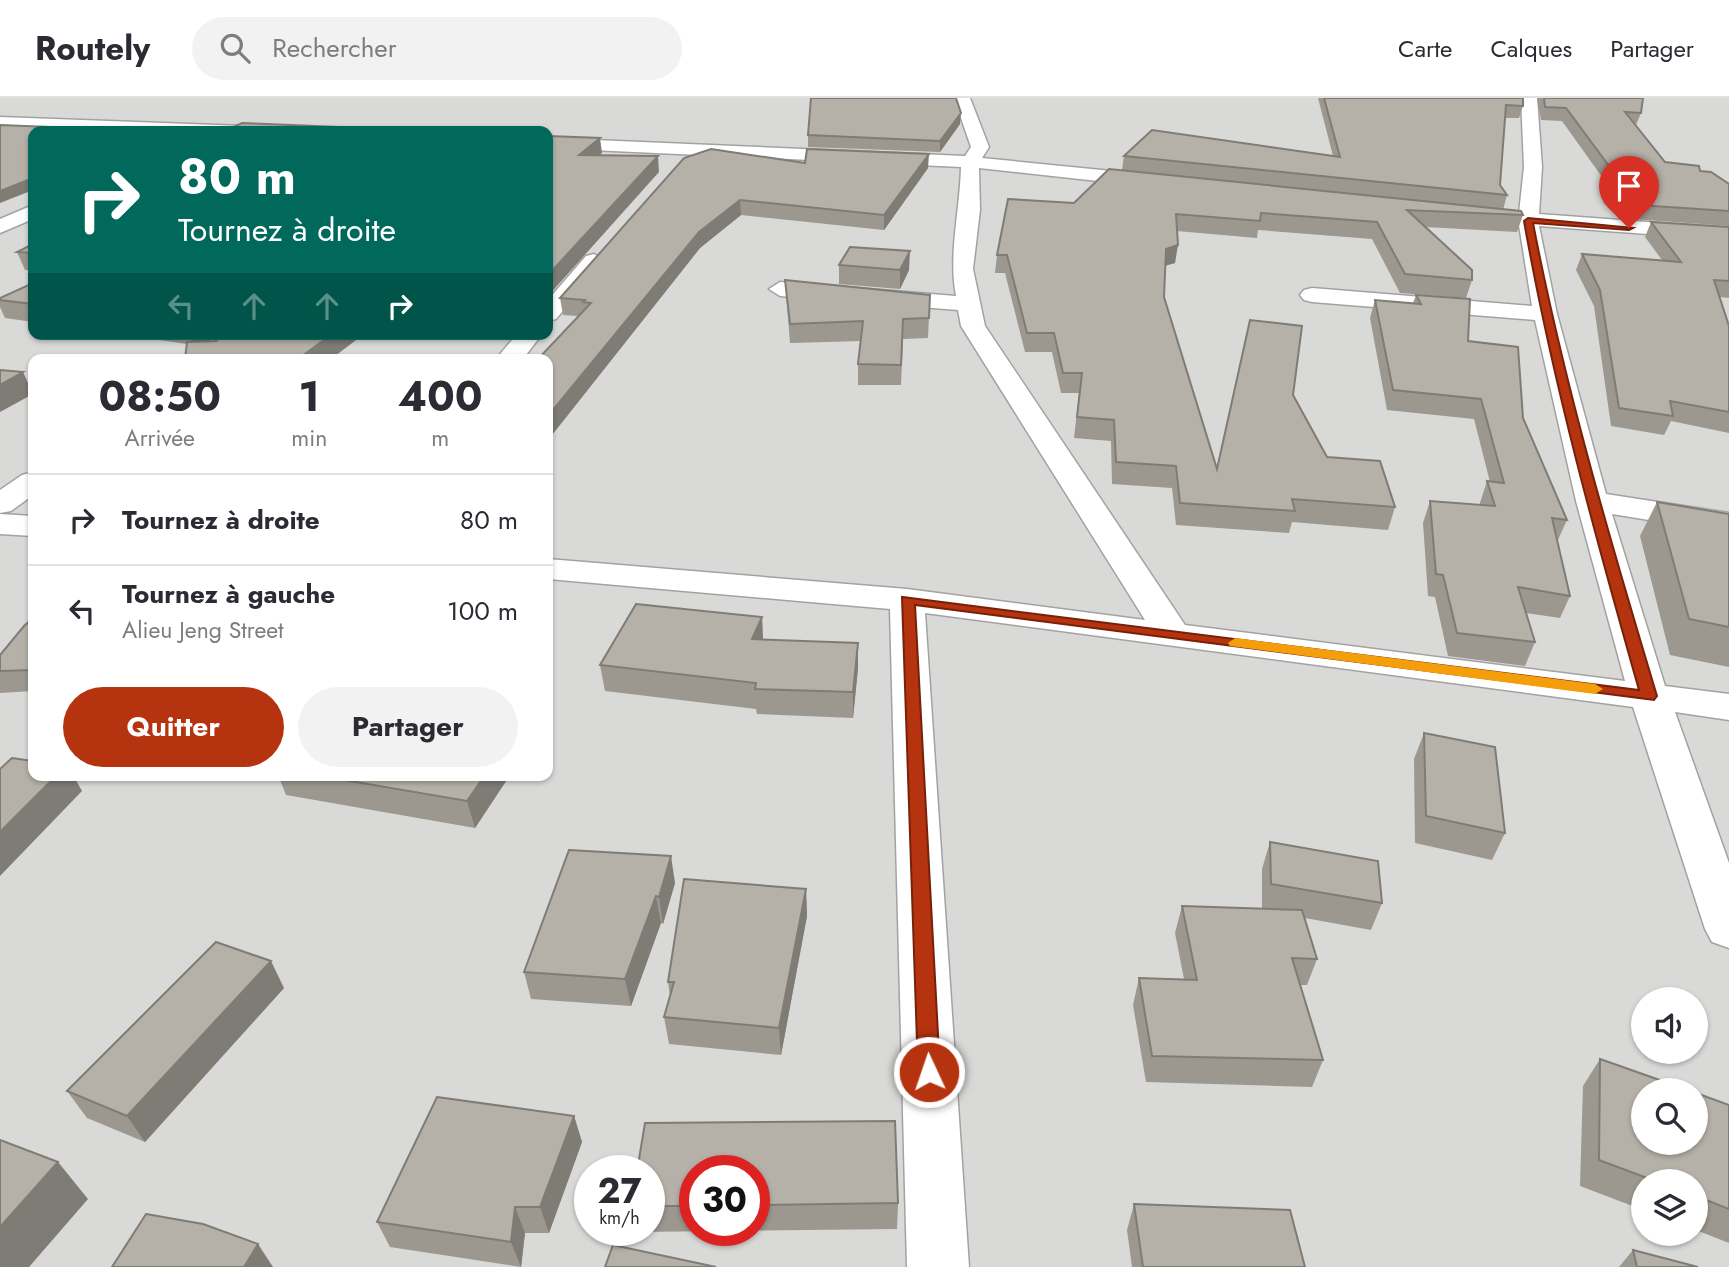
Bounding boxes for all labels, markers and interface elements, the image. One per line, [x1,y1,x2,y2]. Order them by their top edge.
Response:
search box [192,17,682,80]
text: Routely [35,25,150,72]
icon: search [216,29,254,67]
text: Rechercher [272,29,397,67]
text: Carte [1398,31,1452,66]
text: Calques [1490,31,1572,66]
text: Partager [1610,31,1694,66]
text: 80 m [178,142,296,212]
icon: right [63,154,154,245]
pin [1599,156,1659,228]
icon: arrive [1610,167,1648,205]
text: Tournez à droite [178,207,396,253]
icon: left [162,287,200,325]
icon: ahead [235,287,273,325]
icon: ahead [308,287,346,325]
icon: right [381,287,419,325]
text: 08:50 [98,366,221,427]
text: 1 [299,366,320,427]
text: 400 [398,366,483,427]
text: Arrivée [124,421,195,455]
text: min [291,421,327,455]
text: m [431,421,449,455]
icon: right [63,501,101,539]
text: Tournez à droite [122,501,320,539]
text: 80 m [460,501,518,539]
text: Tournez à gauche [122,575,335,613]
icon: left [63,592,101,630]
text: 100 m [447,592,518,630]
text: Alieu Jeng Street [122,613,284,647]
button: Quitter [63,687,284,767]
button: Partager [298,687,518,767]
map controls [1631,987,1708,1246]
button: sound [1631,987,1708,1064]
position arrow [892,1035,966,1109]
button: search [1631,1078,1708,1155]
speed limit sign: 30 [679,1155,770,1246]
text: 27 [597,1166,642,1216]
button: layers [1631,1169,1708,1246]
text: km/h [599,1205,640,1231]

